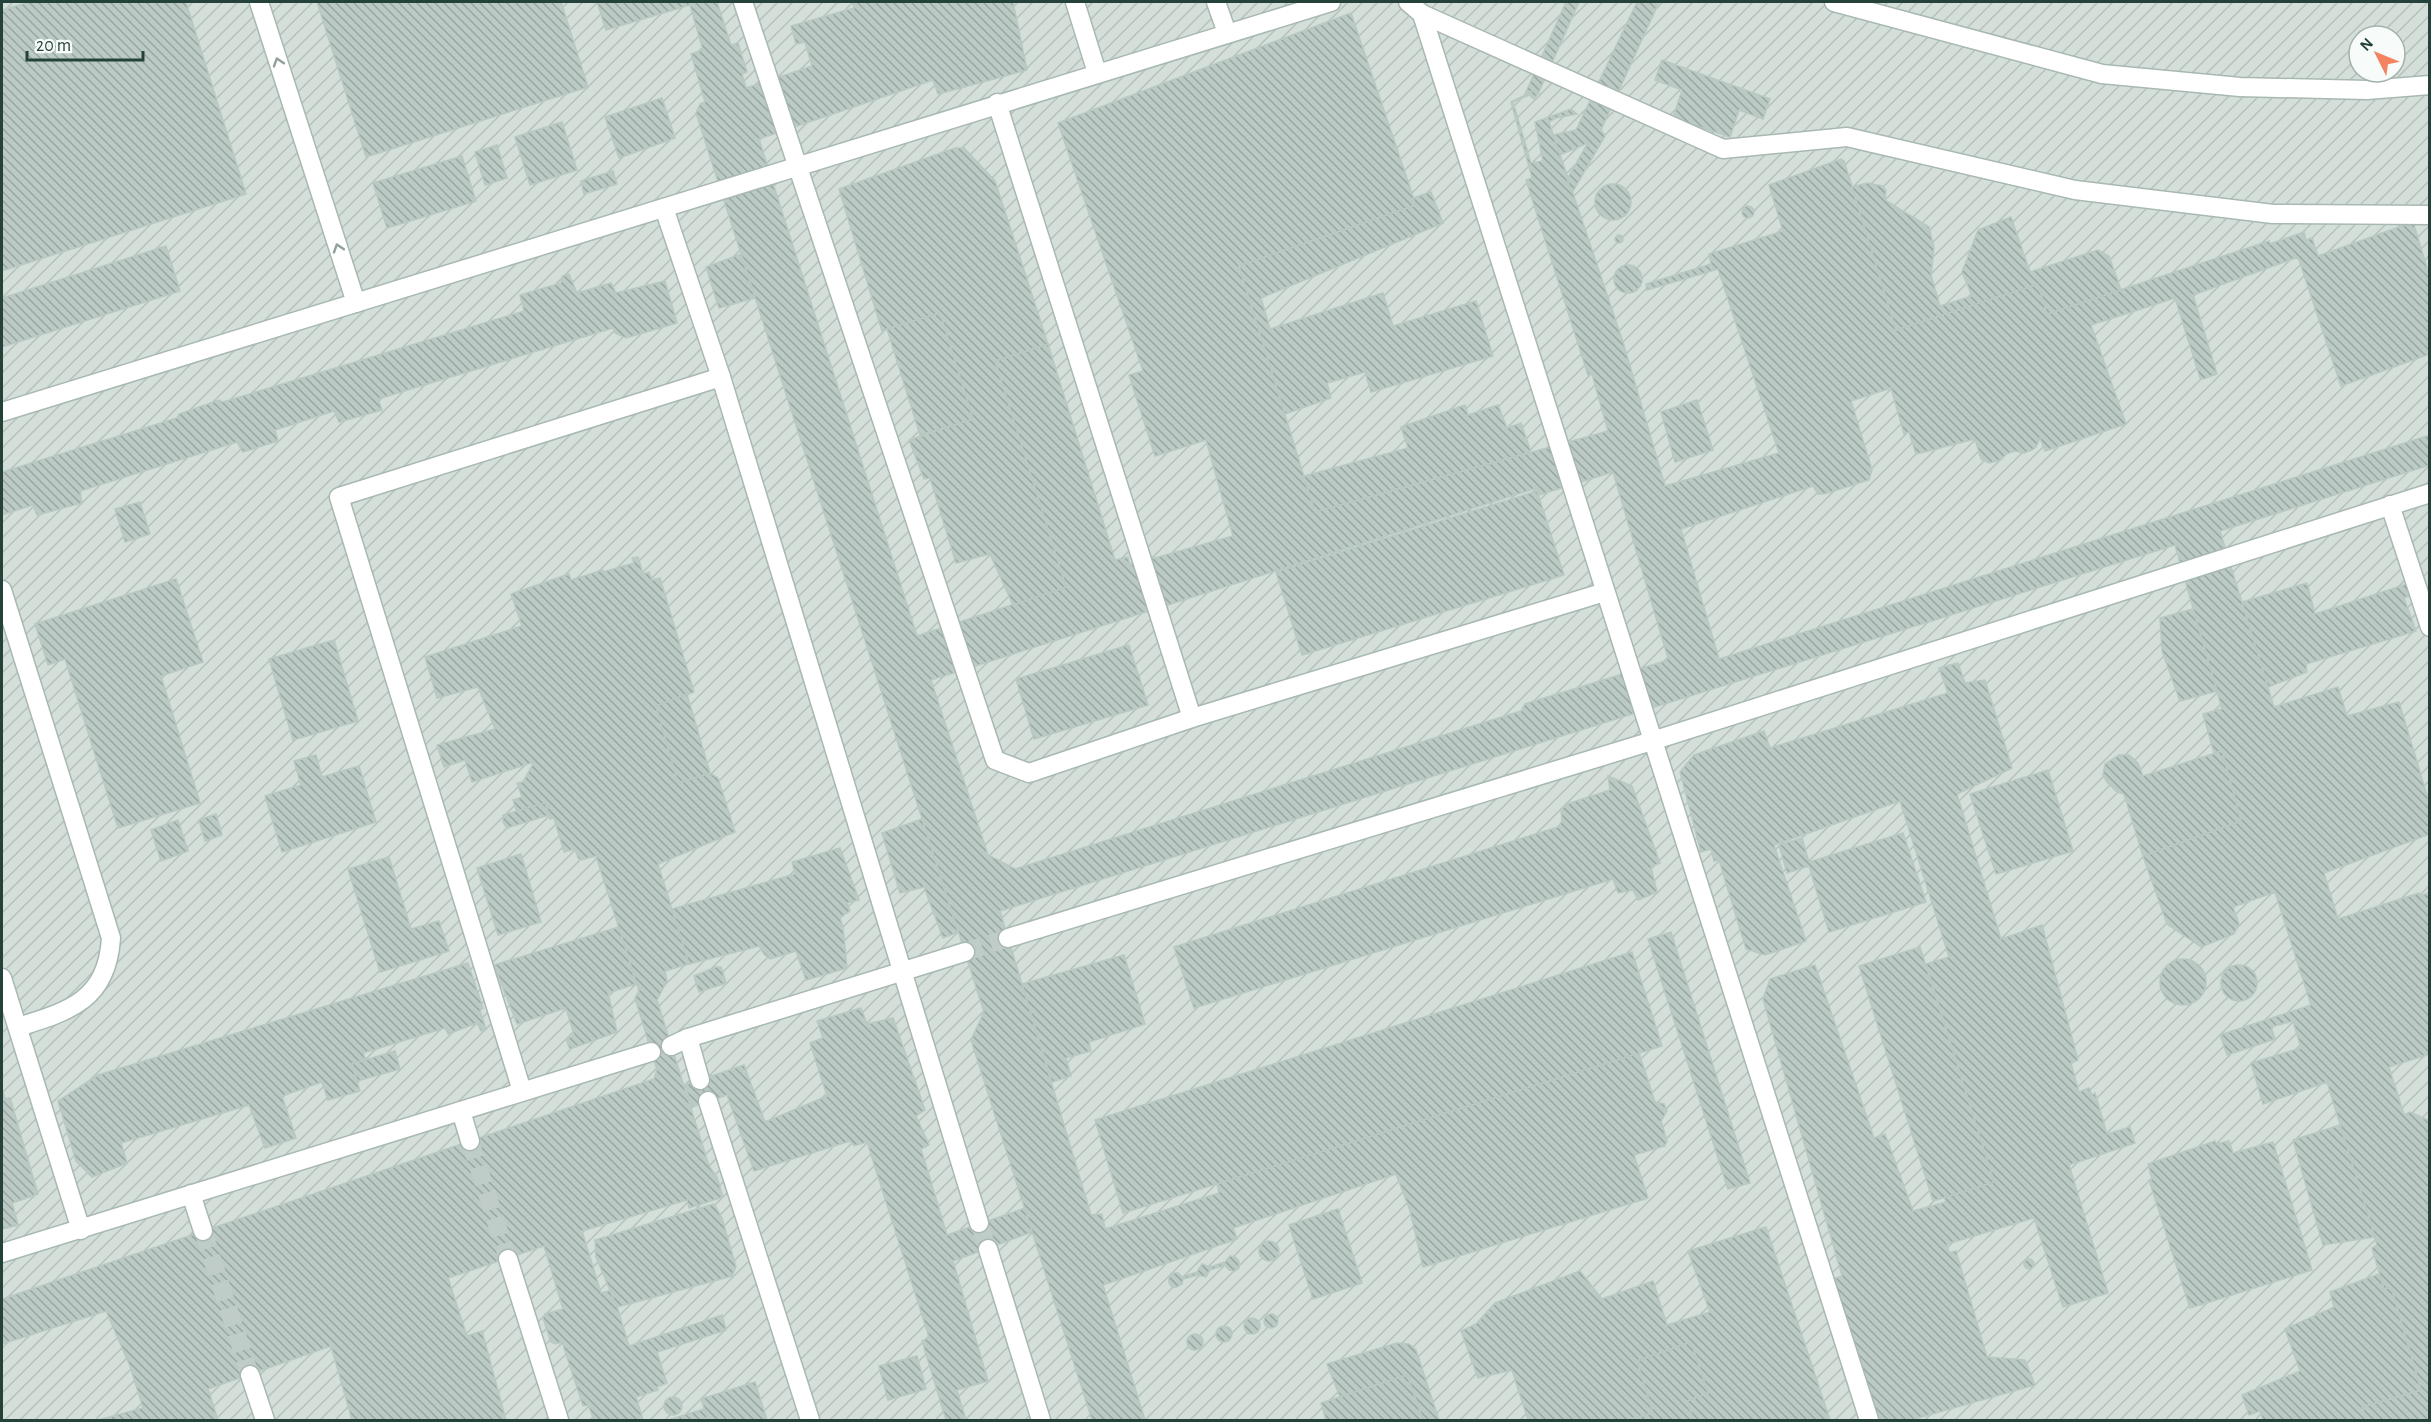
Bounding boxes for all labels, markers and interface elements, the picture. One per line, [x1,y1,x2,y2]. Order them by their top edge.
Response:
scale bar [27,24,142,62]
north arrow [2347,24,2407,84]
text: N [2357,35,2376,54]
text: 20 m [36,37,71,55]
one-way arrow [273,57,285,68]
one-way arrow [332,243,345,254]

